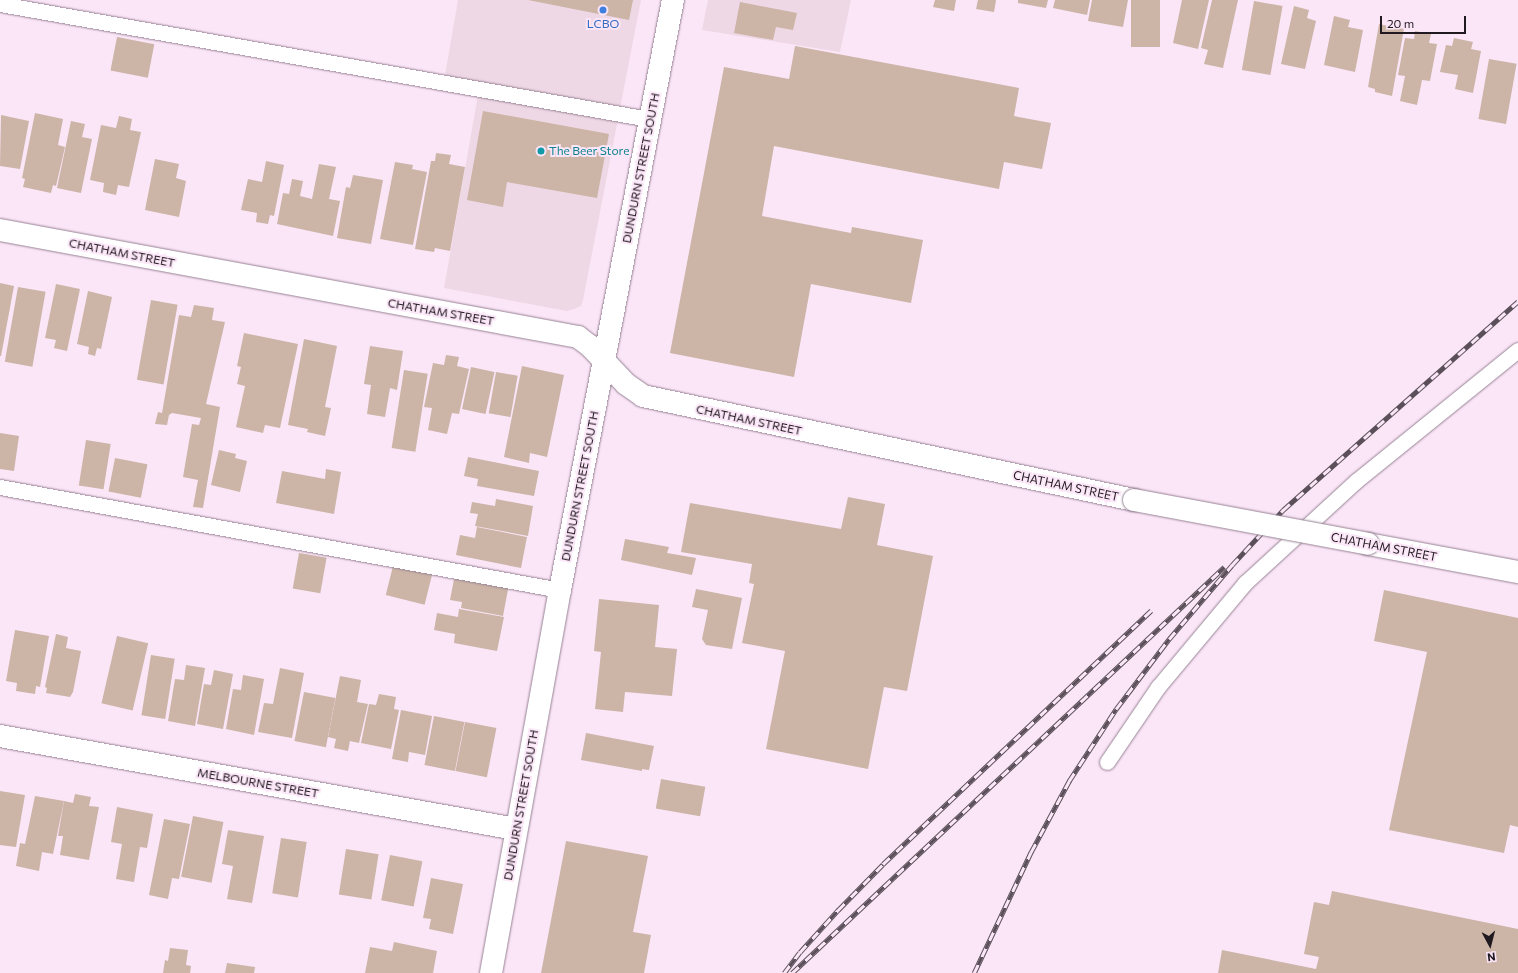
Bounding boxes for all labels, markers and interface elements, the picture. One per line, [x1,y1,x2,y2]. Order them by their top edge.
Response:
marker: LCBO [598,5,608,15]
scale bar [1382,8,1468,34]
text: 20 m [1387,16,1414,30]
place label: LCBO [587,17,619,31]
street label: DUNDURN STREET SOUTH [619,92,663,244]
place label: The Beer Store [549,144,630,158]
marker: The Beer Store [536,146,546,156]
street label: CHATHAM STREET [68,236,176,270]
street label: CHATHAM STREET [387,296,495,328]
street label: CHATHAM STREET [695,402,803,438]
street label: DUNDURN STREET SOUTH [558,410,602,562]
street label: CHATHAM STREET [1012,468,1120,504]
street label: CHATHAM STREET [1330,530,1438,564]
street label: DUNDURN STREET SOUTH [501,729,541,881]
street label: MELBOURNE STREET [196,765,320,801]
north arrow [1470,925,1510,965]
text: N [1487,950,1496,964]

